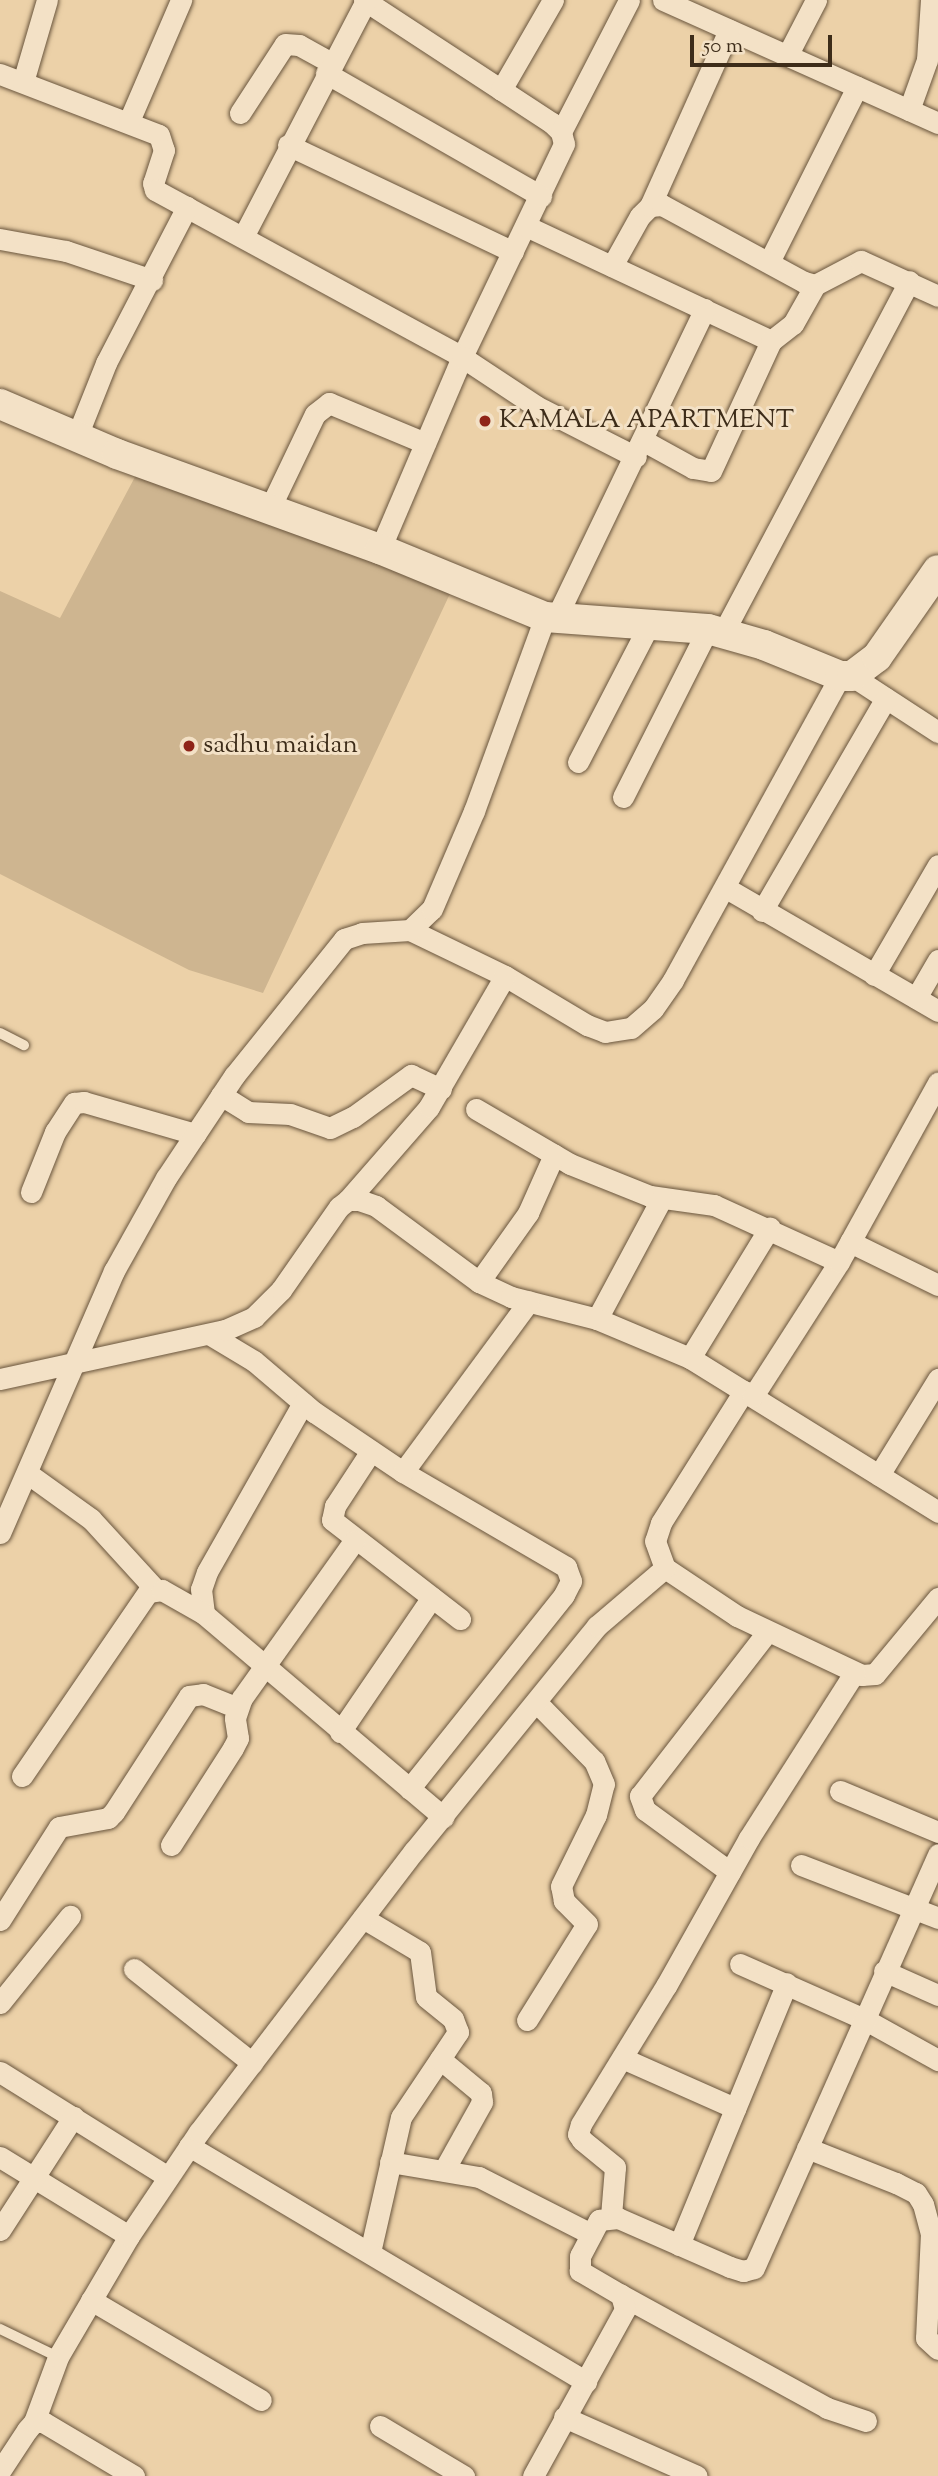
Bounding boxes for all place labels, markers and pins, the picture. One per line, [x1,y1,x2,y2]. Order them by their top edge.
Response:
place label: KAMALA APARTMENT [499,405,794,437]
marker: KAMALA APARTMENT [477,413,493,429]
place label: sadhu maidan [203,730,358,762]
marker: sadhu maidan [181,738,197,754]

